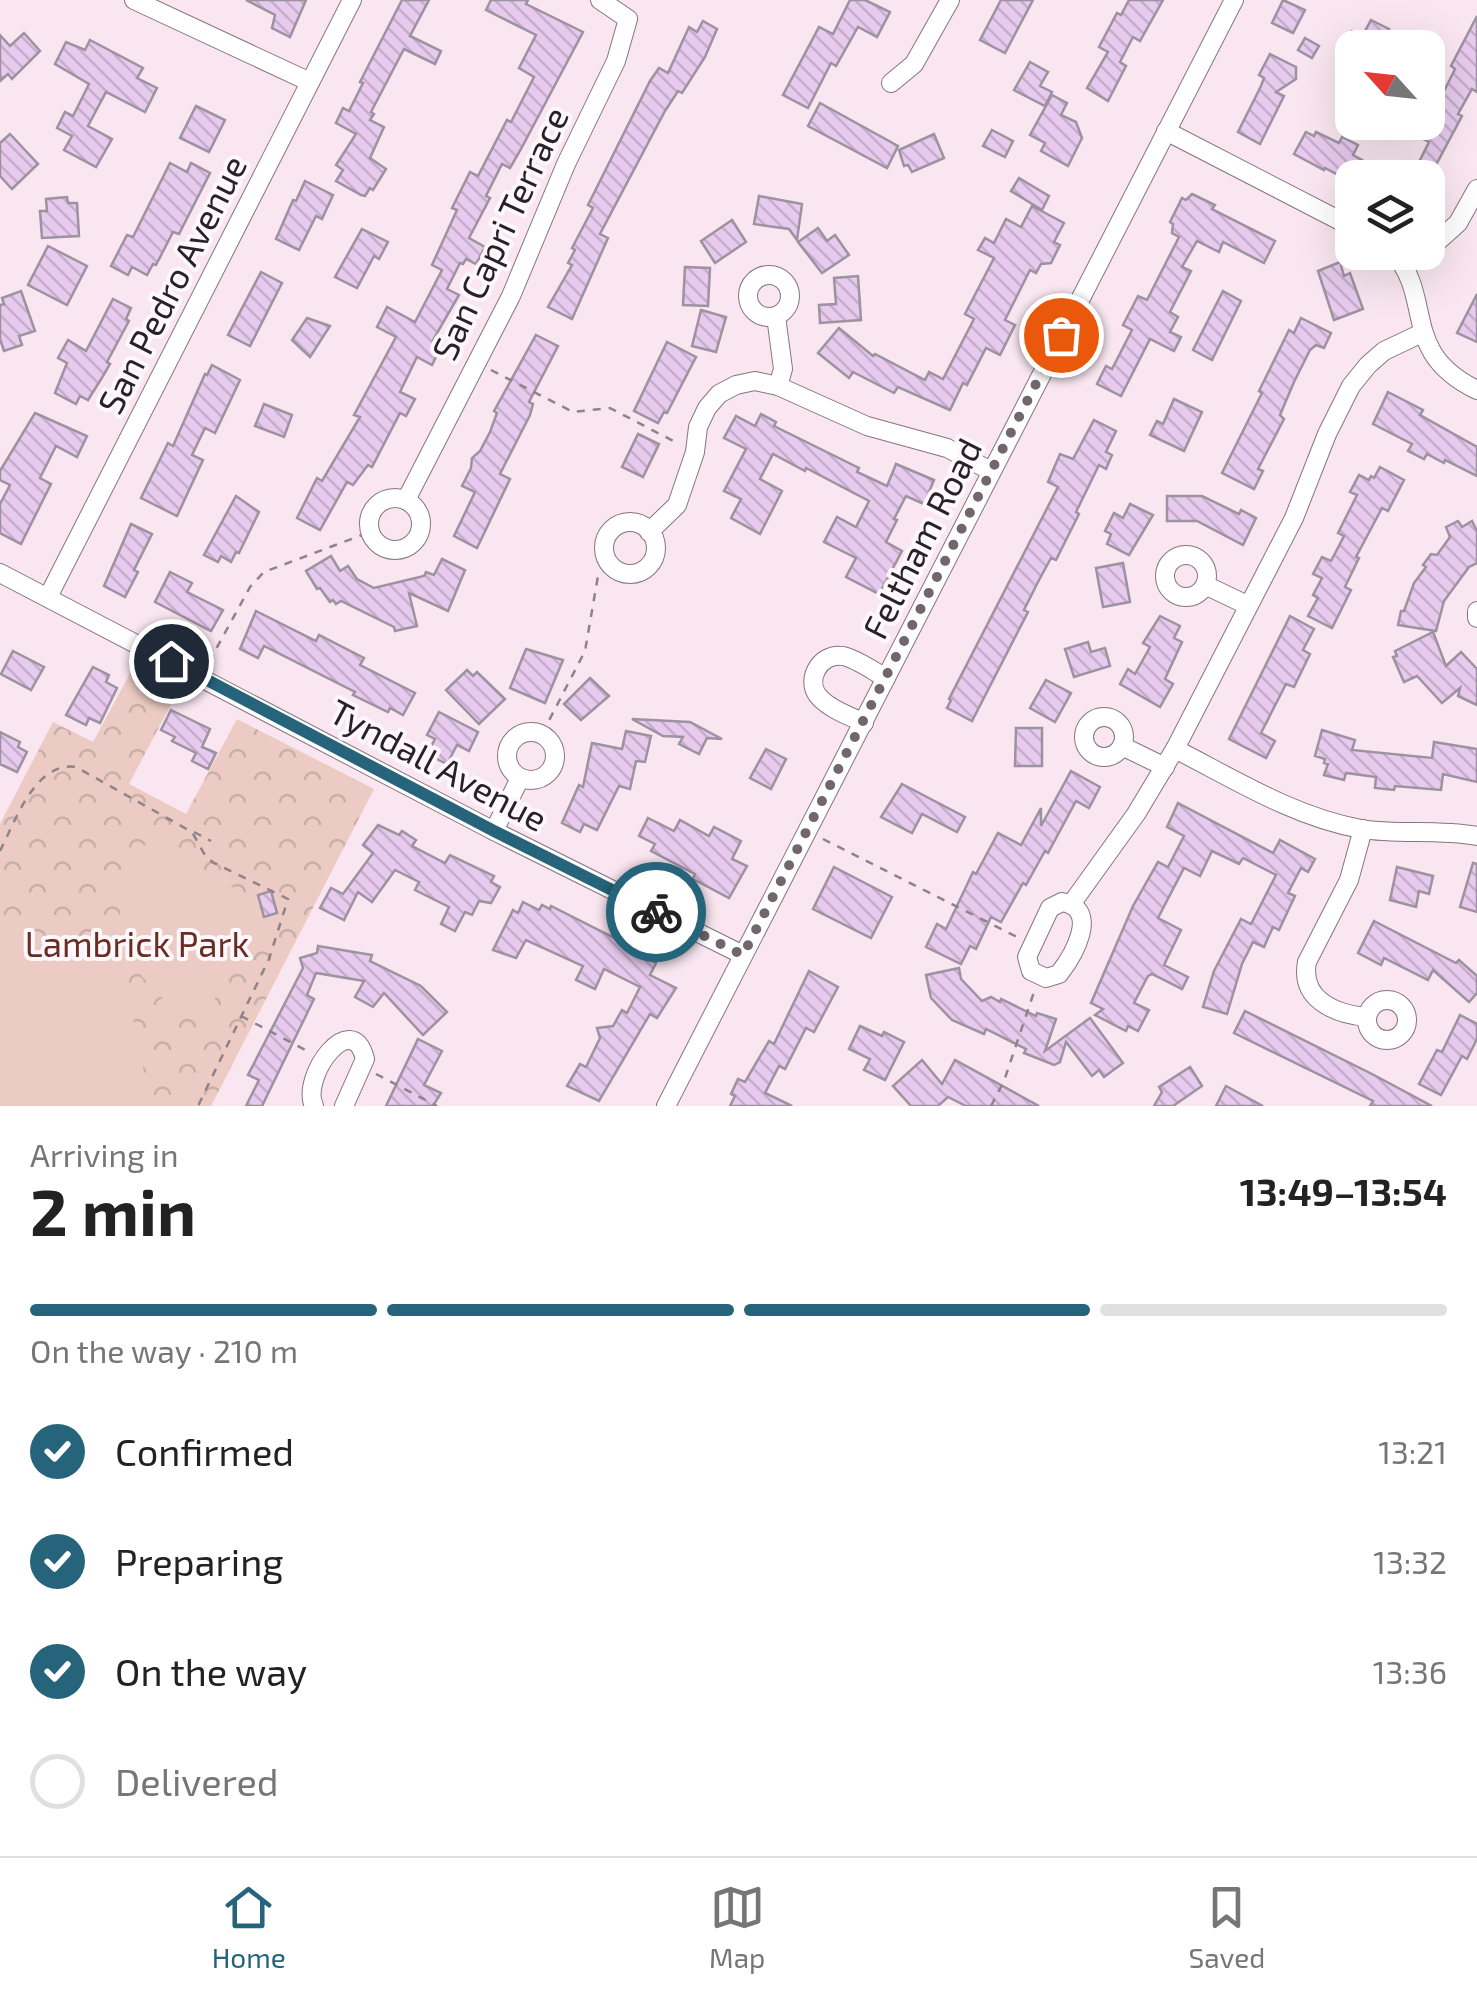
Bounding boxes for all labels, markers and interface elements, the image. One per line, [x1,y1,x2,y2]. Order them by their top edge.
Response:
north arrow [1335,30,1445,140]
map controls [1335,30,1445,270]
street label: San Capri Terrace [422,100,576,366]
street label: San Pedro Avenue [88,148,254,420]
button: layers [1335,160,1445,270]
pin [1019,293,1104,378]
icon: bag [1034,308,1089,363]
street label: Feltham Road [853,431,989,645]
pin [129,619,214,704]
icon: home [144,634,199,689]
street label: Tyndall Avenue [323,689,555,839]
courier [606,862,706,962]
icon: bike [629,885,684,940]
park label: Lambrick Park [25,922,249,964]
text: Arriving in [30,1135,179,1173]
text: 13:49–13:54 [1240,1168,1447,1214]
text: 2 min [30,1171,196,1249]
text: On the way · 210 m [30,1331,298,1369]
icon: check [30,1424,85,1479]
text: Confirmed [115,1428,294,1474]
text: 13:21 [1378,1432,1447,1470]
icon: check [30,1534,85,1589]
text: Preparing [115,1538,283,1584]
text: 13:32 [1373,1542,1447,1580]
icon: check [30,1644,85,1699]
text: On the way [115,1648,307,1694]
text: 13:36 [1373,1652,1447,1690]
text: Delivered [115,1758,279,1804]
tab: Home [212,1880,286,1974]
tab: Map [709,1880,765,1974]
tab: Saved [1189,1880,1265,1974]

